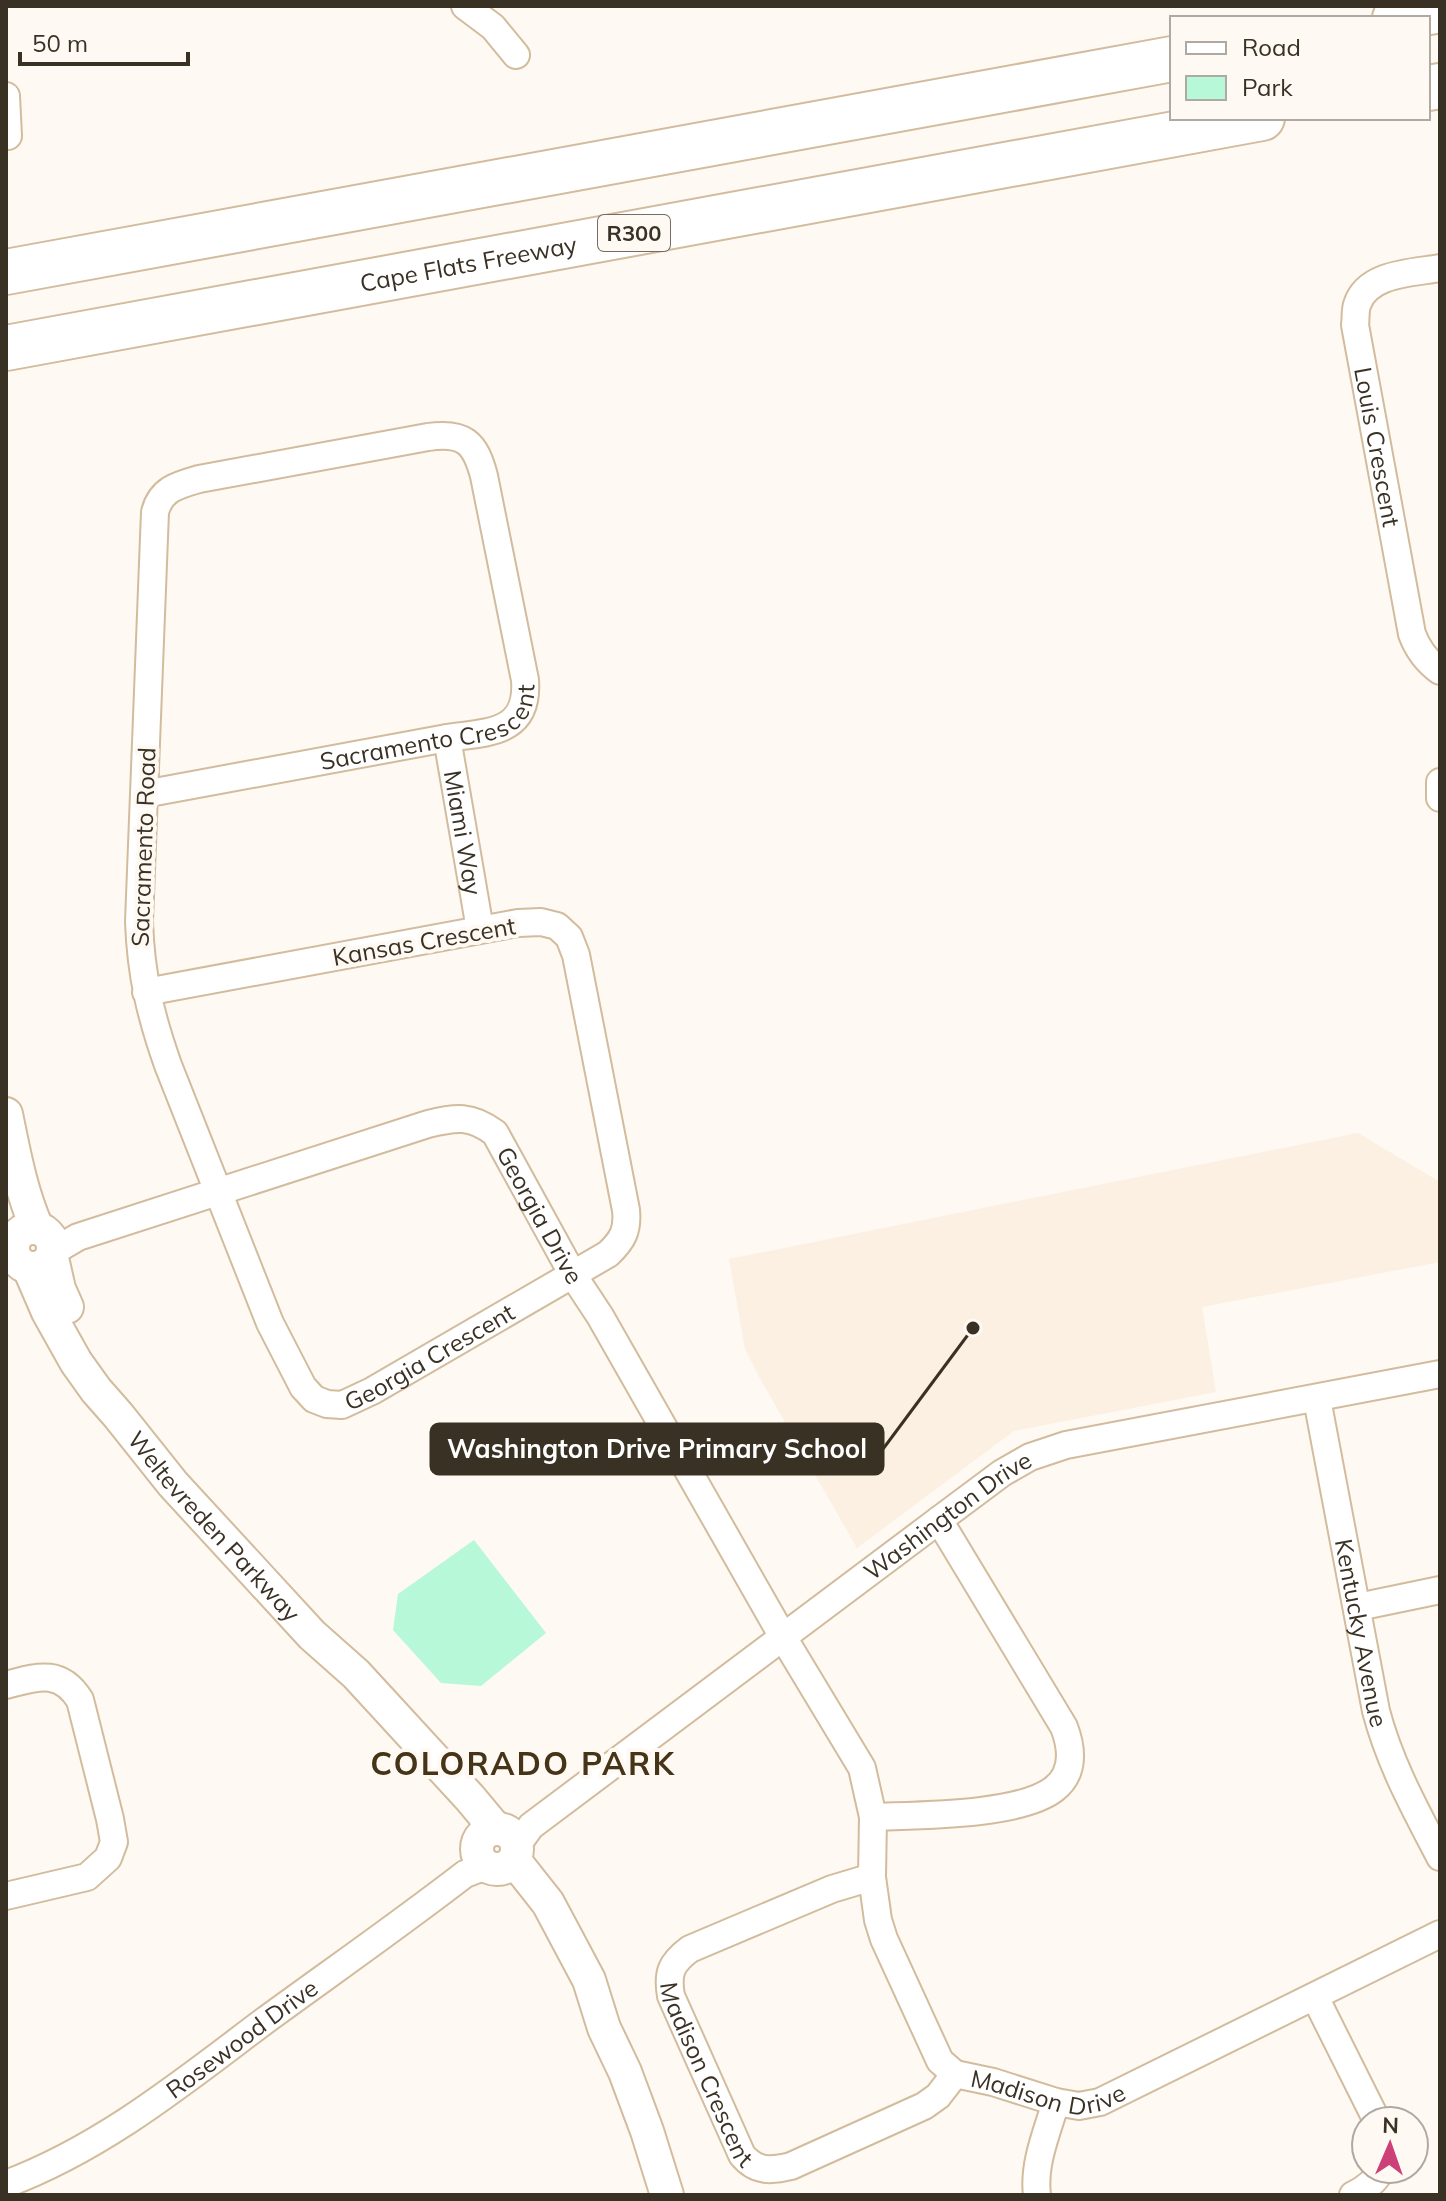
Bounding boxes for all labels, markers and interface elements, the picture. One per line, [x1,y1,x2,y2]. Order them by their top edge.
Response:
scale bar [20,16,188,66]
legend [1170,16,1430,120]
text: 50 m [32,28,88,58]
text: Road [1242,32,1301,62]
text: Park [1242,72,1293,102]
road number: R300 [598,215,670,251]
street label: Cape Flats Freeway [358,229,579,298]
street label: Louis Crescent [1348,365,1407,529]
street label: Sacramento Crescent [317,684,540,776]
street label: Sacramento Road [125,747,161,947]
street label: Miami Way [438,768,489,898]
street label: Kansas Crescent [330,910,518,972]
street label: Georgia Drive [490,1141,590,1289]
street label: Georgia Crescent [339,1297,520,1417]
callout: Washington Drive Primary School [431,1424,883,1474]
street label: Weltevreden Parkway [122,1425,307,1628]
text: Washington Drive Primary School [447,1432,867,1465]
street label: Washington Drive [858,1444,1037,1586]
street label: Kentucky Avenue [1329,1536,1395,1731]
district label: COLORADO PARK [370,1743,676,1783]
street label: Rosewood Drive [160,1972,323,2105]
street label: Madison Crescent [654,1980,760,2173]
street label: Madison Drive [968,2063,1130,2122]
north arrow [1350,2105,1430,2185]
text: N [1382,2111,1399,2139]

